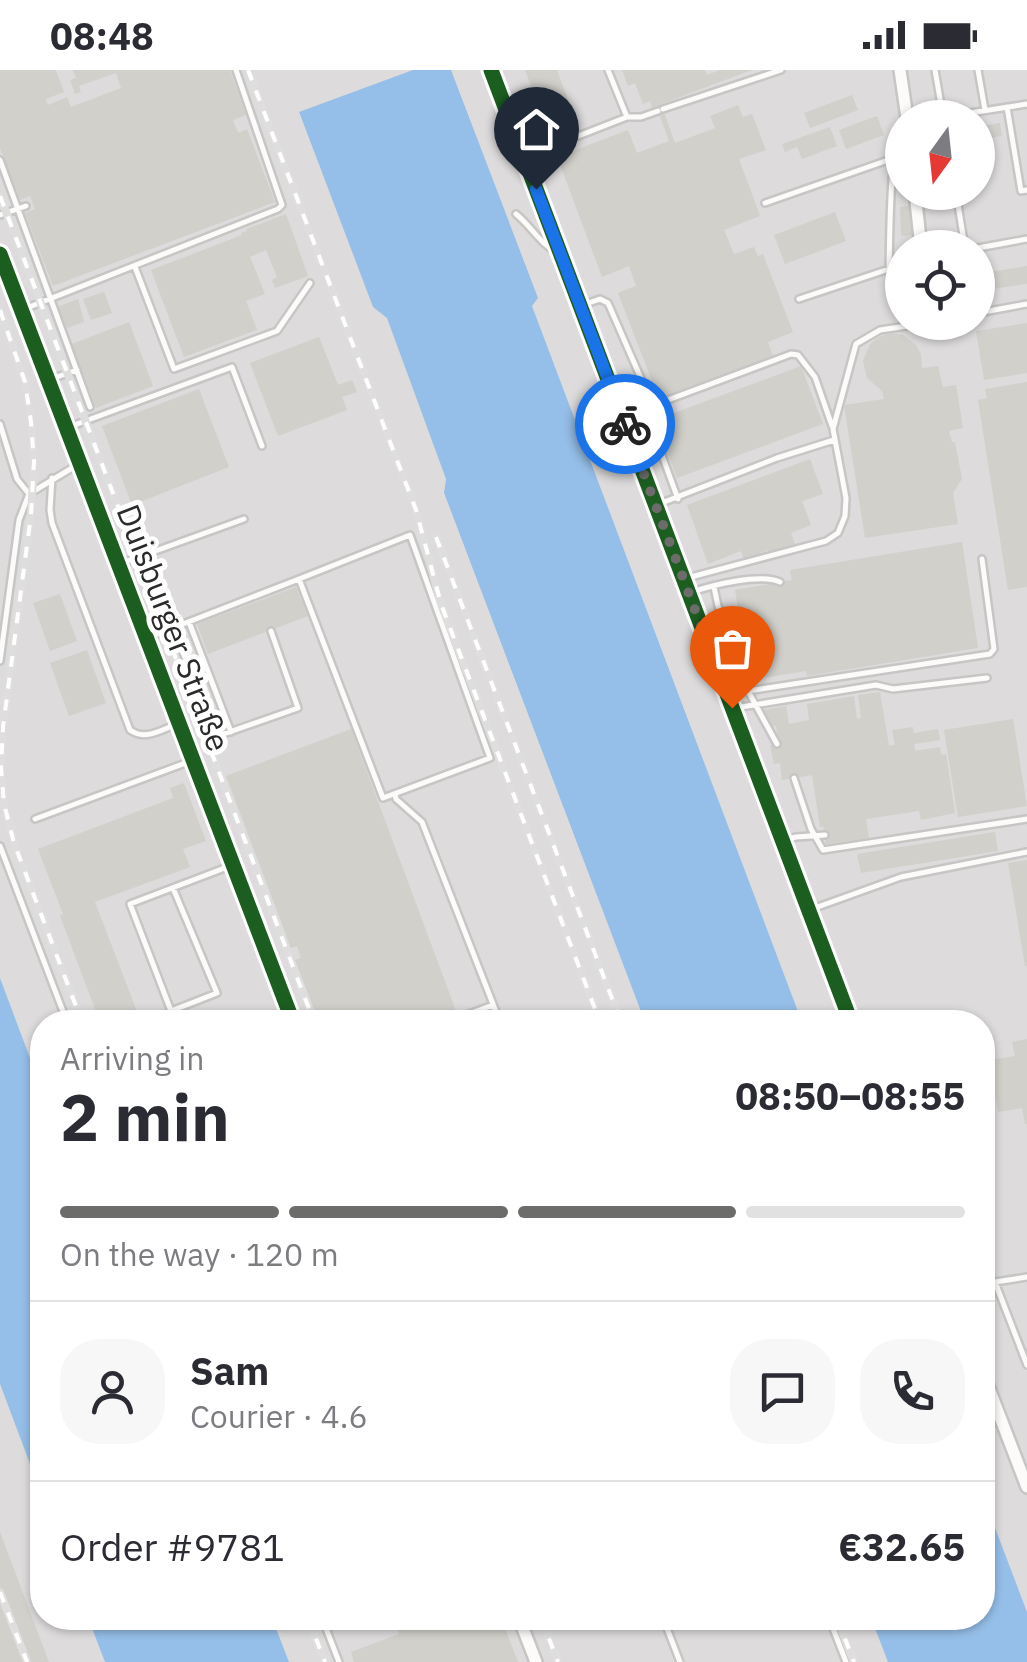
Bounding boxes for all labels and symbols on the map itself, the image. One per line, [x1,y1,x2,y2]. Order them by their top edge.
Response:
pin [494,87,579,190]
north arrow [885,100,995,210]
courier [575,374,675,474]
street label: Duisburger Straße [108,498,240,757]
pin [690,606,775,709]

